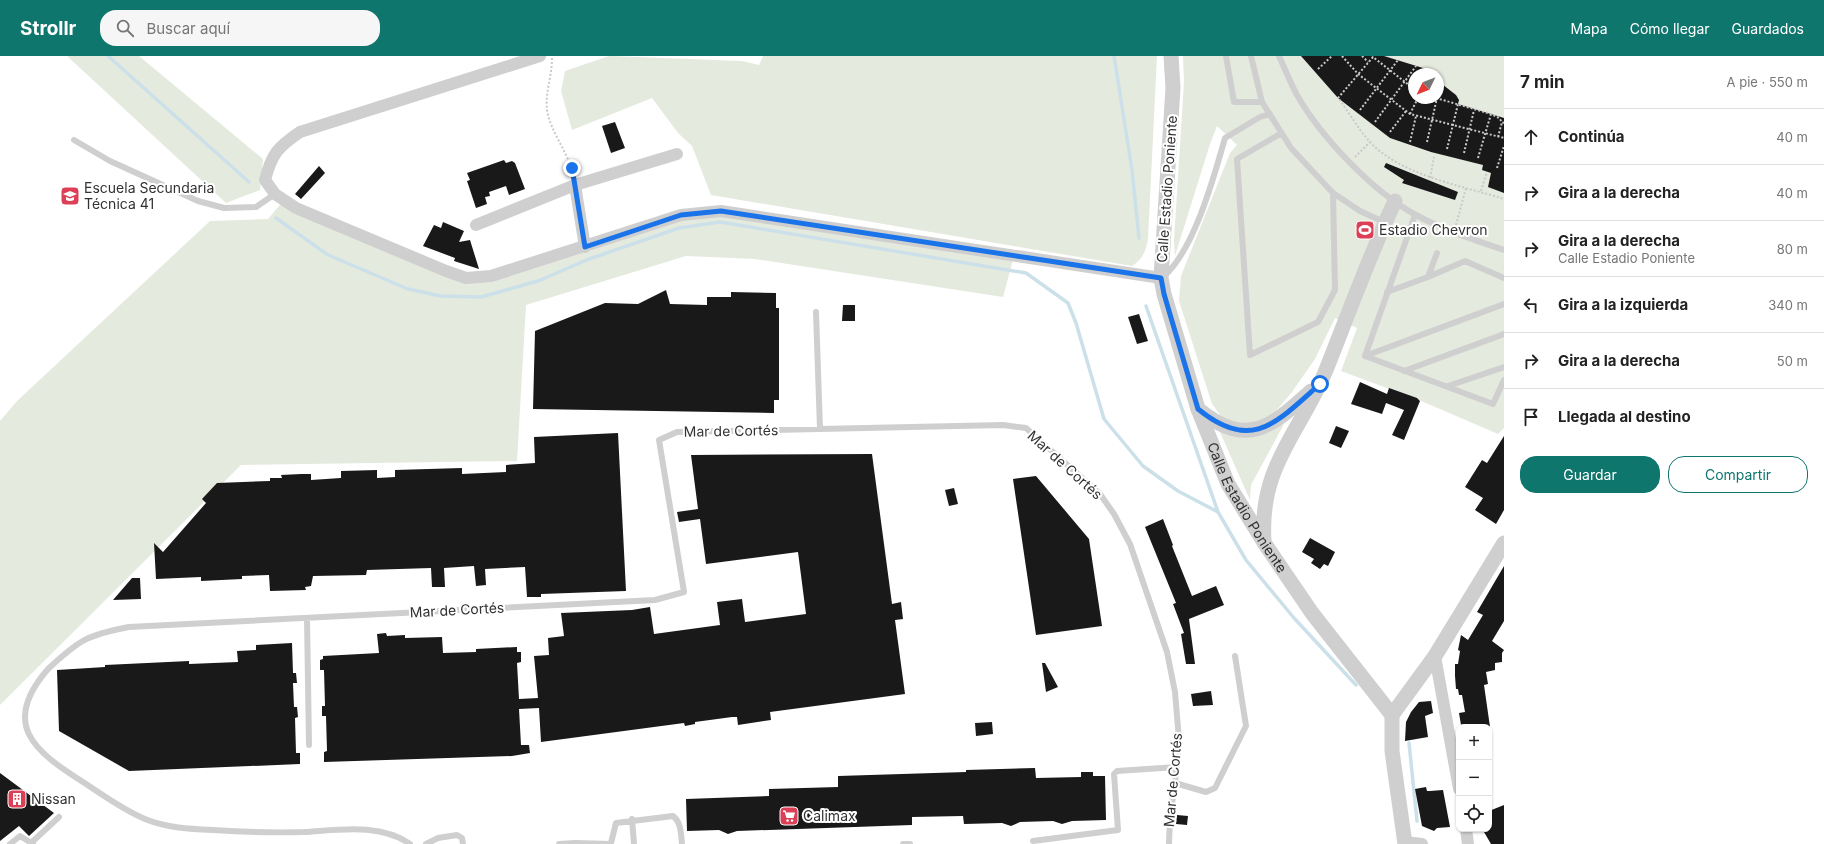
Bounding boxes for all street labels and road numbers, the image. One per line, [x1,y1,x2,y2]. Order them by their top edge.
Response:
street label: Calle Estadio Poniente [1153,115,1180,263]
street label: Mar de Cortés [684,421,778,440]
street label: Mar de Cortés [1025,427,1106,503]
street label: Calle Estadio Poniente [1204,440,1291,576]
street label: Mar de Cortés [409,599,505,620]
street label: Mar de Cortés [1160,732,1185,828]

